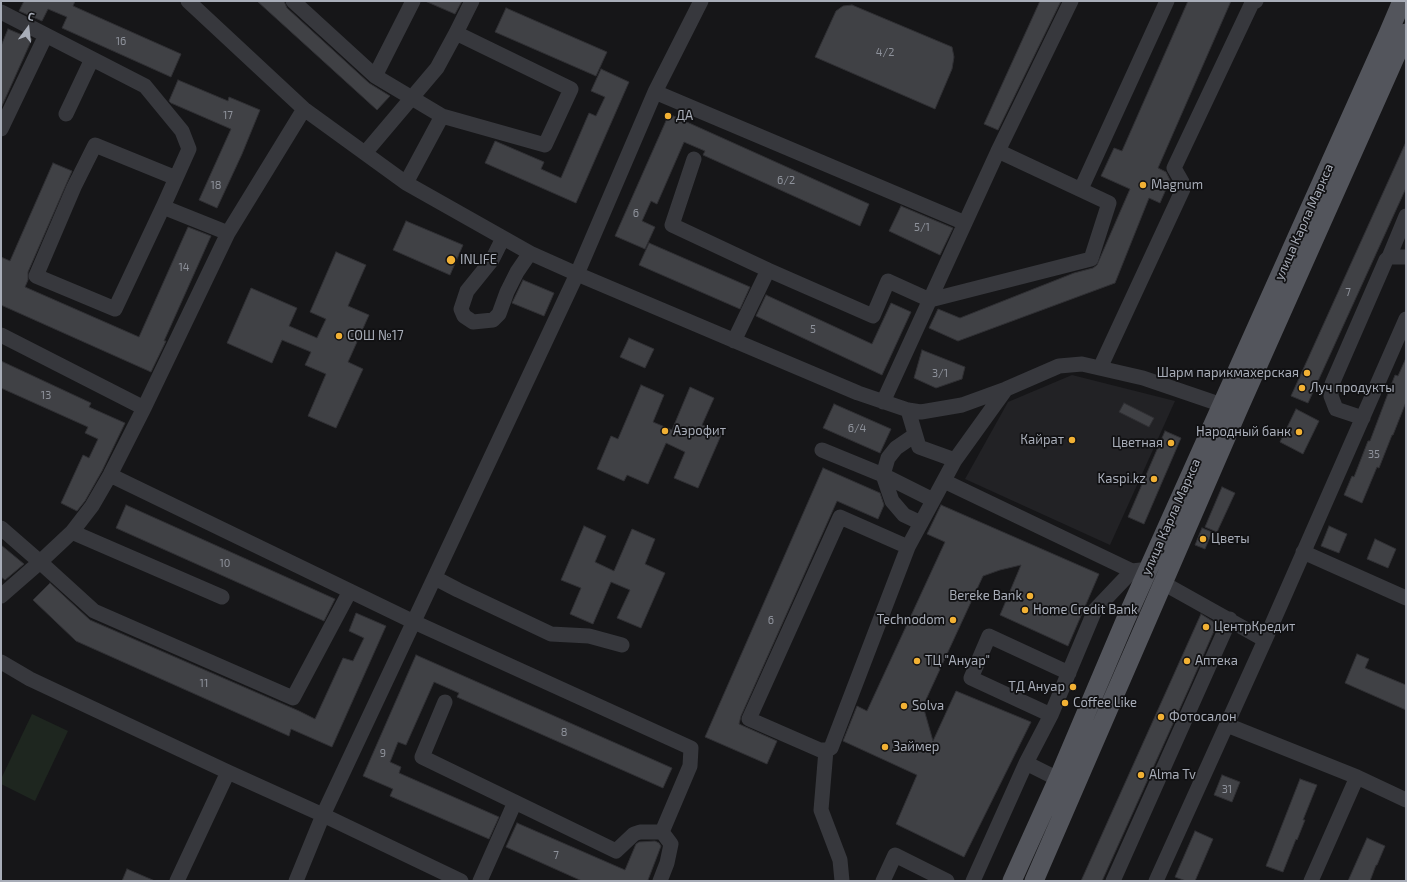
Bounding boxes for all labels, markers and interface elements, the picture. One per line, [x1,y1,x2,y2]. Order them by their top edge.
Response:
north arrow [8,8,48,48]
text: С [26,9,36,23]
house number: 16 [116,34,126,48]
house number: 4/2 [876,45,894,59]
house number: 17 [223,108,233,122]
place label: ДА [676,108,693,124]
marker: ДА [663,111,673,121]
street label: улица Карла Маркса [1271,161,1337,283]
house number: 6/2 [777,173,795,187]
place label: Magnum [1151,177,1203,193]
house number: 18 [210,178,222,192]
marker: Magnum [1138,180,1148,190]
house number: 6 [633,206,639,220]
house number: 5/1 [914,220,930,234]
place label: INLIFE [460,252,497,268]
marker: INLIFE [445,254,457,266]
house number: 14 [178,260,190,274]
house number: 7 [1345,285,1351,299]
house number: 5 [810,322,816,336]
place label: СОШ №17 [347,328,404,344]
marker: СОШ №17 [334,331,344,341]
place label: Шарм парикмахерская [1157,365,1299,381]
house number: 3/1 [932,366,948,380]
marker: Шарм парикмахерская [1302,368,1312,378]
place label: Луч продукты [1310,380,1395,396]
marker: Луч продукты [1297,383,1307,393]
house number: 13 [41,388,51,402]
house number: 6/4 [848,421,866,435]
place label: Аэрофит [673,423,726,439]
place label: Народный банк [1196,424,1291,440]
marker: Аэрофит [660,426,670,436]
marker: Народный банк [1294,427,1304,437]
place label: Кайрат [1020,432,1064,448]
marker: Кайрат [1067,435,1077,445]
place label: Цветная [1112,435,1163,451]
marker: Цветная [1166,438,1176,448]
house number: 35 [1368,447,1380,461]
street label: улица Карла Маркса [1138,456,1204,578]
place label: Kaspi.kz [1098,471,1146,487]
marker: Kaspi.kz [1149,474,1159,484]
place label: Цветы [1211,531,1250,547]
marker: Цветы [1198,534,1208,544]
house number: 10 [219,556,231,570]
place label: Bereke Bank [949,588,1022,604]
marker: Bereke Bank [1025,591,1035,601]
place label: Home Credit Bank [1033,602,1138,618]
marker: Home Credit Bank [1020,605,1030,615]
place label: Technodom [877,612,945,628]
house number: 6 [768,613,774,627]
marker: Technodom [948,615,958,625]
place label: ЦентрКредит [1214,619,1295,635]
marker: ЦентрКредит [1201,622,1211,632]
place label: ТЦ "Ануар" [925,653,990,669]
place label: Аптека [1195,653,1238,669]
marker: ТЦ "Ануар" [912,656,922,666]
marker: Аптека [1182,656,1192,666]
house number: 11 [200,676,208,690]
place label: ТД Ануар [1008,679,1065,695]
marker: ТД Ануар [1068,682,1078,692]
place label: Coffee Like [1073,695,1137,711]
place label: Solva [912,698,944,714]
marker: Coffee Like [1060,698,1070,708]
marker: Solva [899,701,909,711]
place label: Фотосалон [1169,709,1237,725]
marker: Фотосалон [1156,712,1166,722]
house number: 8 [561,725,567,739]
place label: Займер [893,739,939,755]
marker: Займер [880,742,890,752]
house number: 9 [380,746,386,760]
place label: Alma Tv [1149,767,1196,783]
marker: Alma Tv [1136,770,1146,780]
house number: 31 [1222,782,1232,796]
house number: 7 [553,848,559,862]

